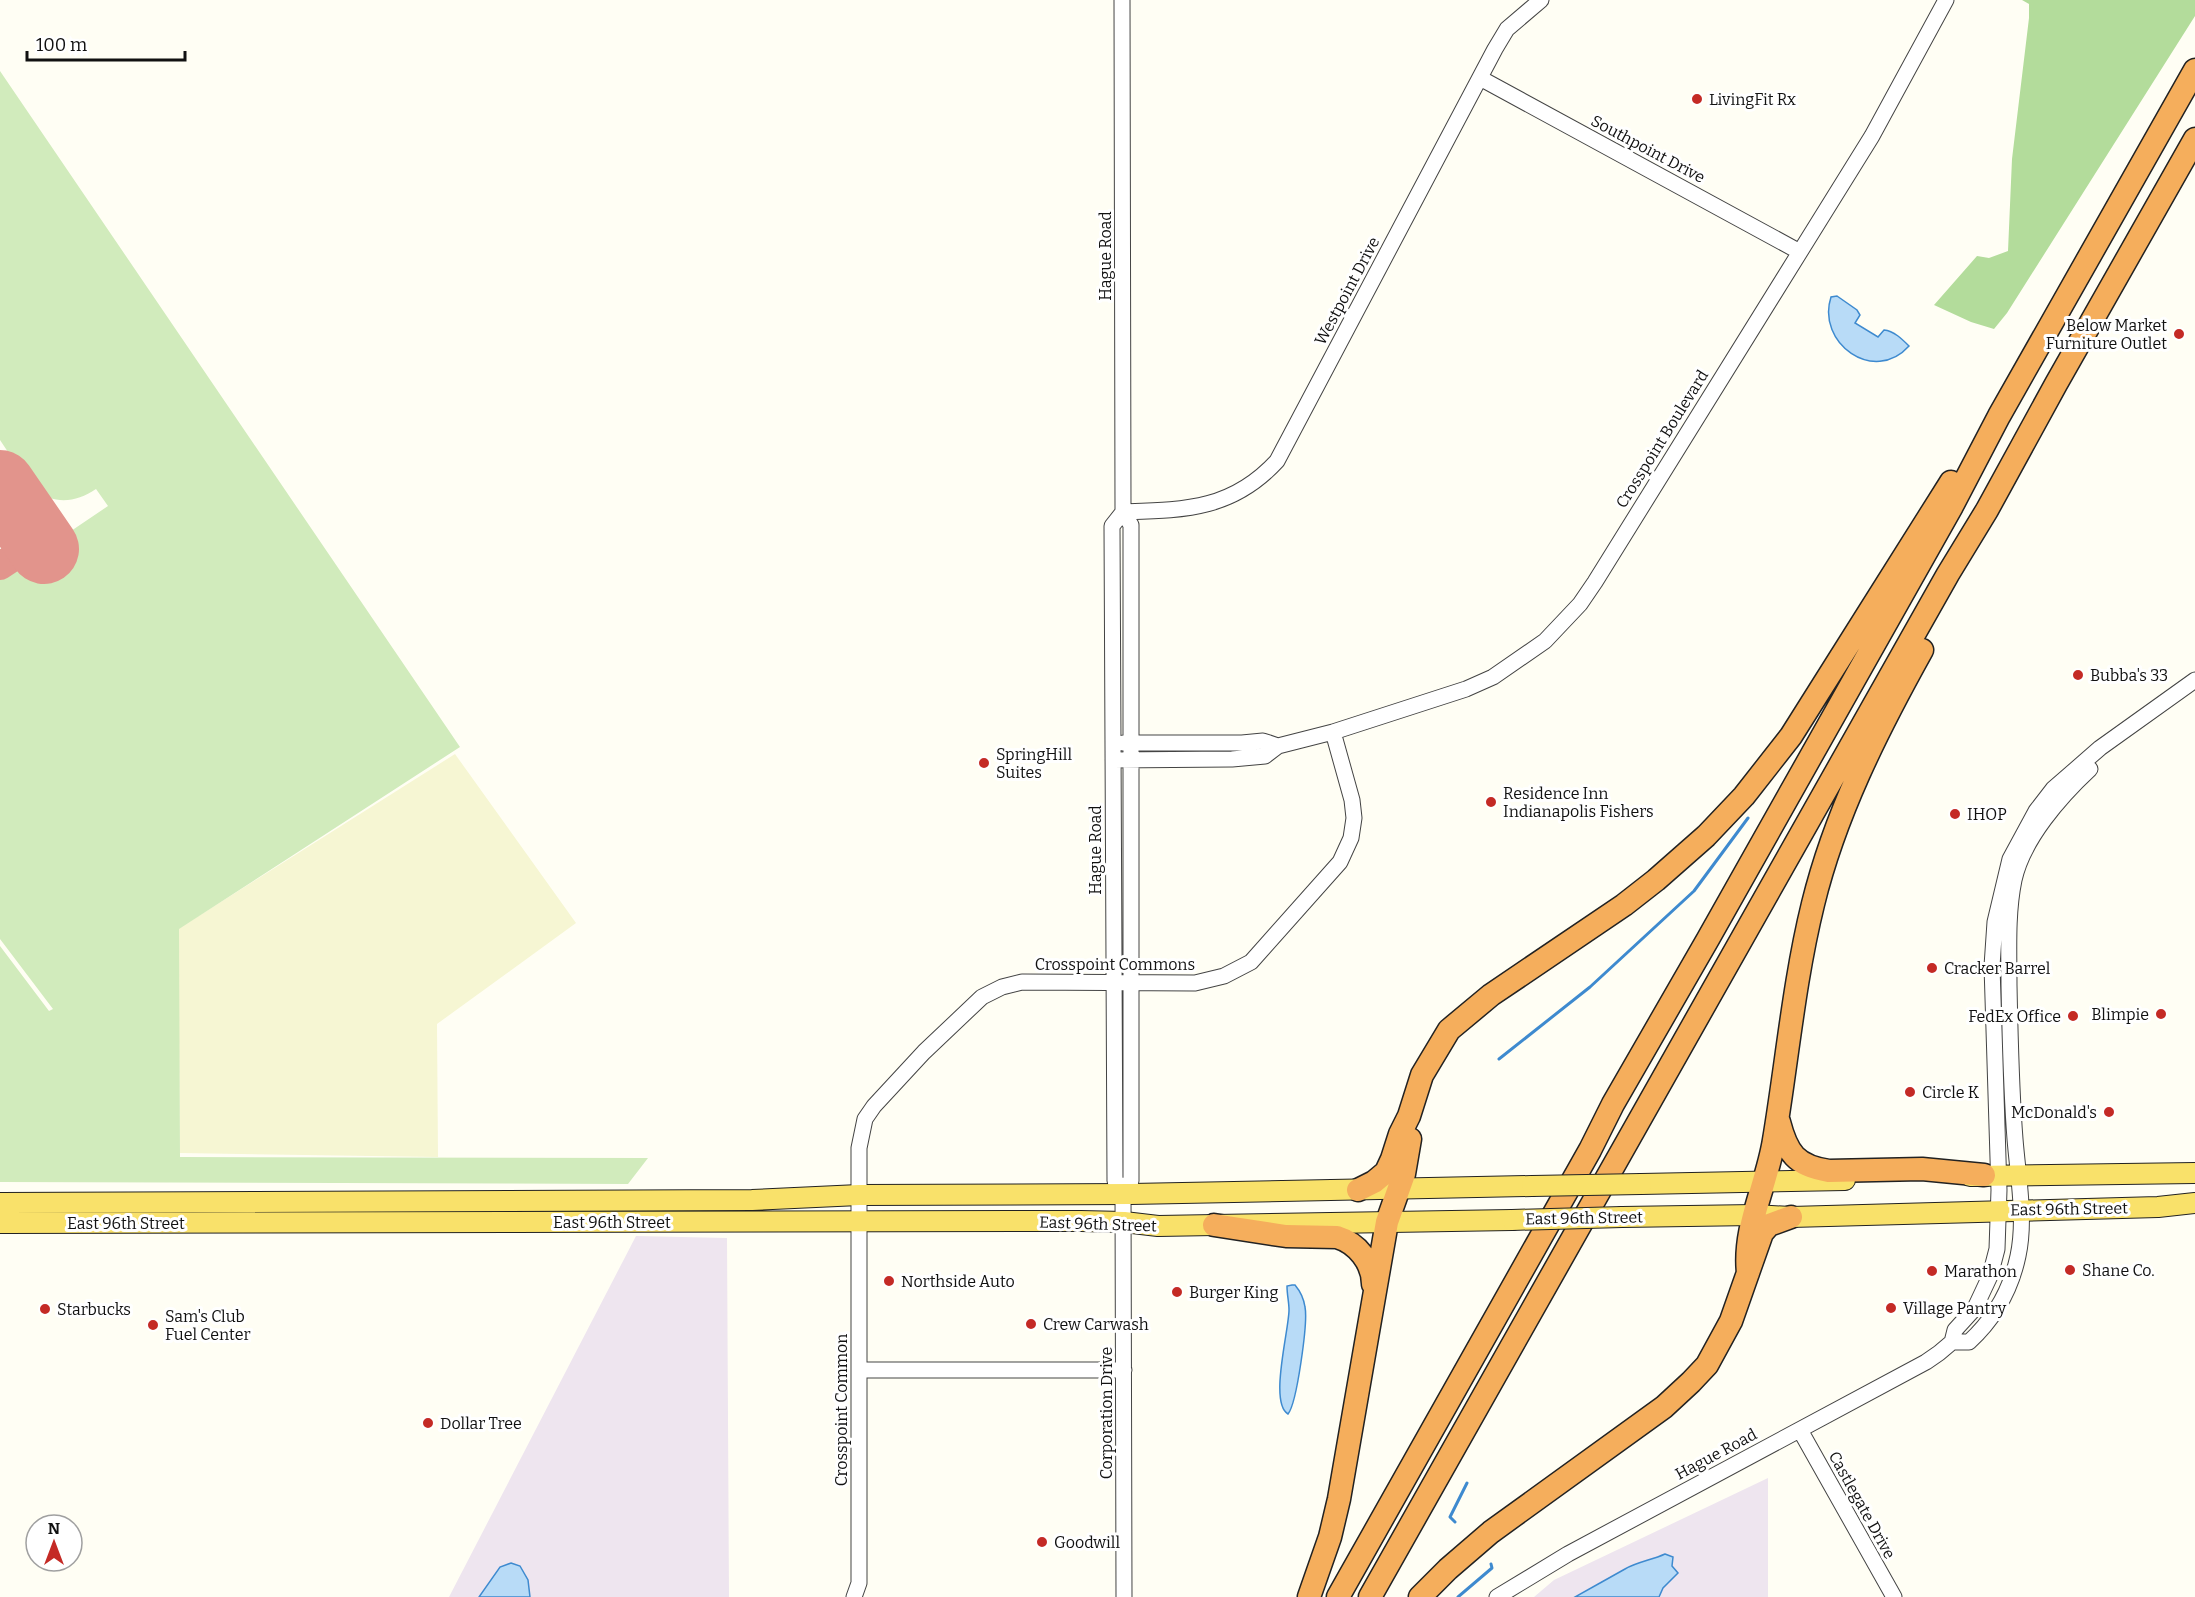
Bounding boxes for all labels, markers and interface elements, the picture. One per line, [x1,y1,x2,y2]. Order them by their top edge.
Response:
scale bar [27,24,184,62]
text: 100 m [36,34,87,56]
place label: LivingFit Rx [1709,90,1796,109]
marker: LivingFit Rx [1690,92,1704,106]
street label: Southpoint Drive [1588,111,1708,187]
street label: Hague Road [1096,211,1115,301]
street label: Westpoint Drive [1311,234,1383,348]
place label: Below Market Furniture Outlet [2046,316,2167,353]
marker: Below Market Furniture Outlet [2172,327,2186,341]
street label: Crosspoint Boulevard [1612,366,1712,511]
place label: Bubba's 33 [2090,666,2168,685]
marker: Bubba's 33 [2071,668,2085,682]
place label: SpringHill Suites [996,745,1072,782]
marker: SpringHill Suites [977,756,991,770]
place label: Residence Inn Indianapolis Fishers [1503,784,1654,821]
marker: Residence Inn Indianapolis Fishers [1484,795,1498,809]
street label: Hague Road [1086,805,1105,895]
place label: IHOP [1967,805,2007,824]
marker: IHOP [1948,807,1962,821]
street label: Crosspoint Commons [1035,955,1195,974]
place label: Cracker Barrel [1944,959,2051,978]
marker: Cracker Barrel [1925,961,1939,975]
place label: Blimpie [2091,1005,2149,1024]
place label: FedEx Office [1968,1007,2061,1026]
marker: Blimpie [2154,1007,2168,1021]
marker: FedEx Office [2066,1009,2080,1023]
place label: Circle K [1922,1083,1980,1102]
marker: Circle K [1903,1085,1917,1099]
place label: McDonald's [2011,1103,2097,1122]
marker: McDonald's [2102,1105,2116,1119]
street label: East 96th Street [2010,1198,2128,1220]
street label: East 96th Street [1525,1207,1643,1229]
street label: East 96th Street [1039,1212,1157,1236]
street label: East 96th Street [553,1213,671,1232]
street label: East 96th Street [67,1214,185,1233]
place label: Shane Co. [2082,1261,2155,1280]
place label: Marathon [1944,1262,2017,1281]
marker: Shane Co. [2063,1263,2077,1277]
marker: Marathon [1925,1264,1939,1278]
place label: Northside Auto [901,1272,1015,1291]
marker: Northside Auto [882,1274,896,1288]
place label: Burger King [1189,1283,1278,1302]
marker: Burger King [1170,1285,1184,1299]
place label: Village Pantry [1903,1299,2007,1318]
place label: Starbucks [57,1300,131,1319]
marker: Village Pantry [1884,1301,1898,1315]
marker: Starbucks [38,1302,52,1316]
place label: Sam's Club Fuel Center [165,1307,250,1344]
place label: Crew Carwash [1043,1315,1149,1334]
marker: Crew Carwash [1024,1317,1038,1331]
marker: Sam's Club Fuel Center [146,1318,160,1332]
street label: Crosspoint Common [832,1334,851,1486]
street label: Corporation Drive [1097,1347,1116,1479]
place label: Dollar Tree [440,1414,522,1433]
marker: Dollar Tree [421,1416,435,1430]
street label: Hague Road [1672,1424,1760,1483]
street label: Castlegate Drive [1825,1448,1899,1562]
north arrow [24,1513,84,1573]
text: N [48,1519,60,1538]
place label: Goodwill [1054,1533,1120,1552]
marker: Goodwill [1035,1535,1049,1549]

